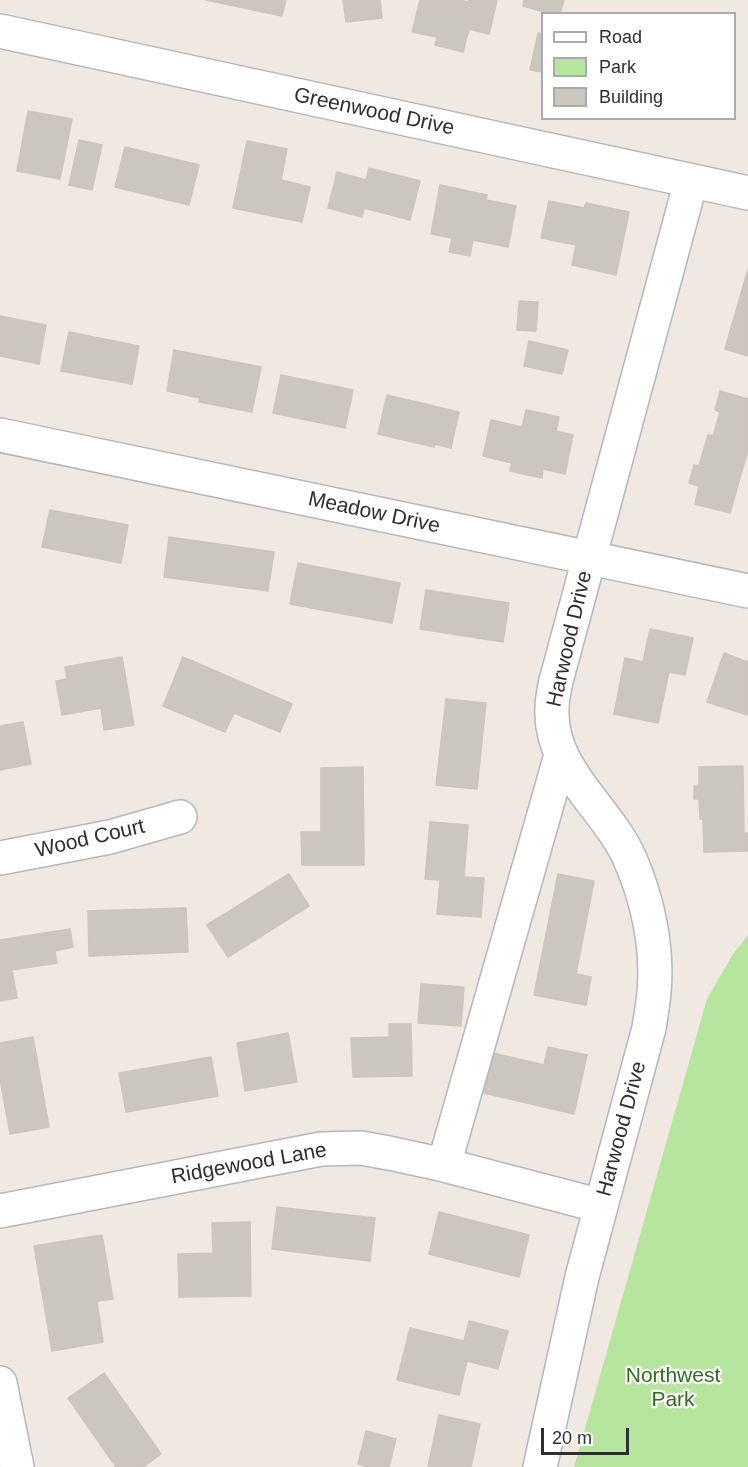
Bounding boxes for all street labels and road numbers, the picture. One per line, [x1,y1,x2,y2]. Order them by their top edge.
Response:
street label: Greenwood Drive [291,83,457,141]
street label: Meadow Drive [306,487,442,539]
street label: Harwood Drive [542,569,598,709]
street label: Wood Court [33,814,147,864]
street label: Harwood Drive [592,1059,652,1199]
street label: Ridgewood Lane [169,1138,329,1190]

